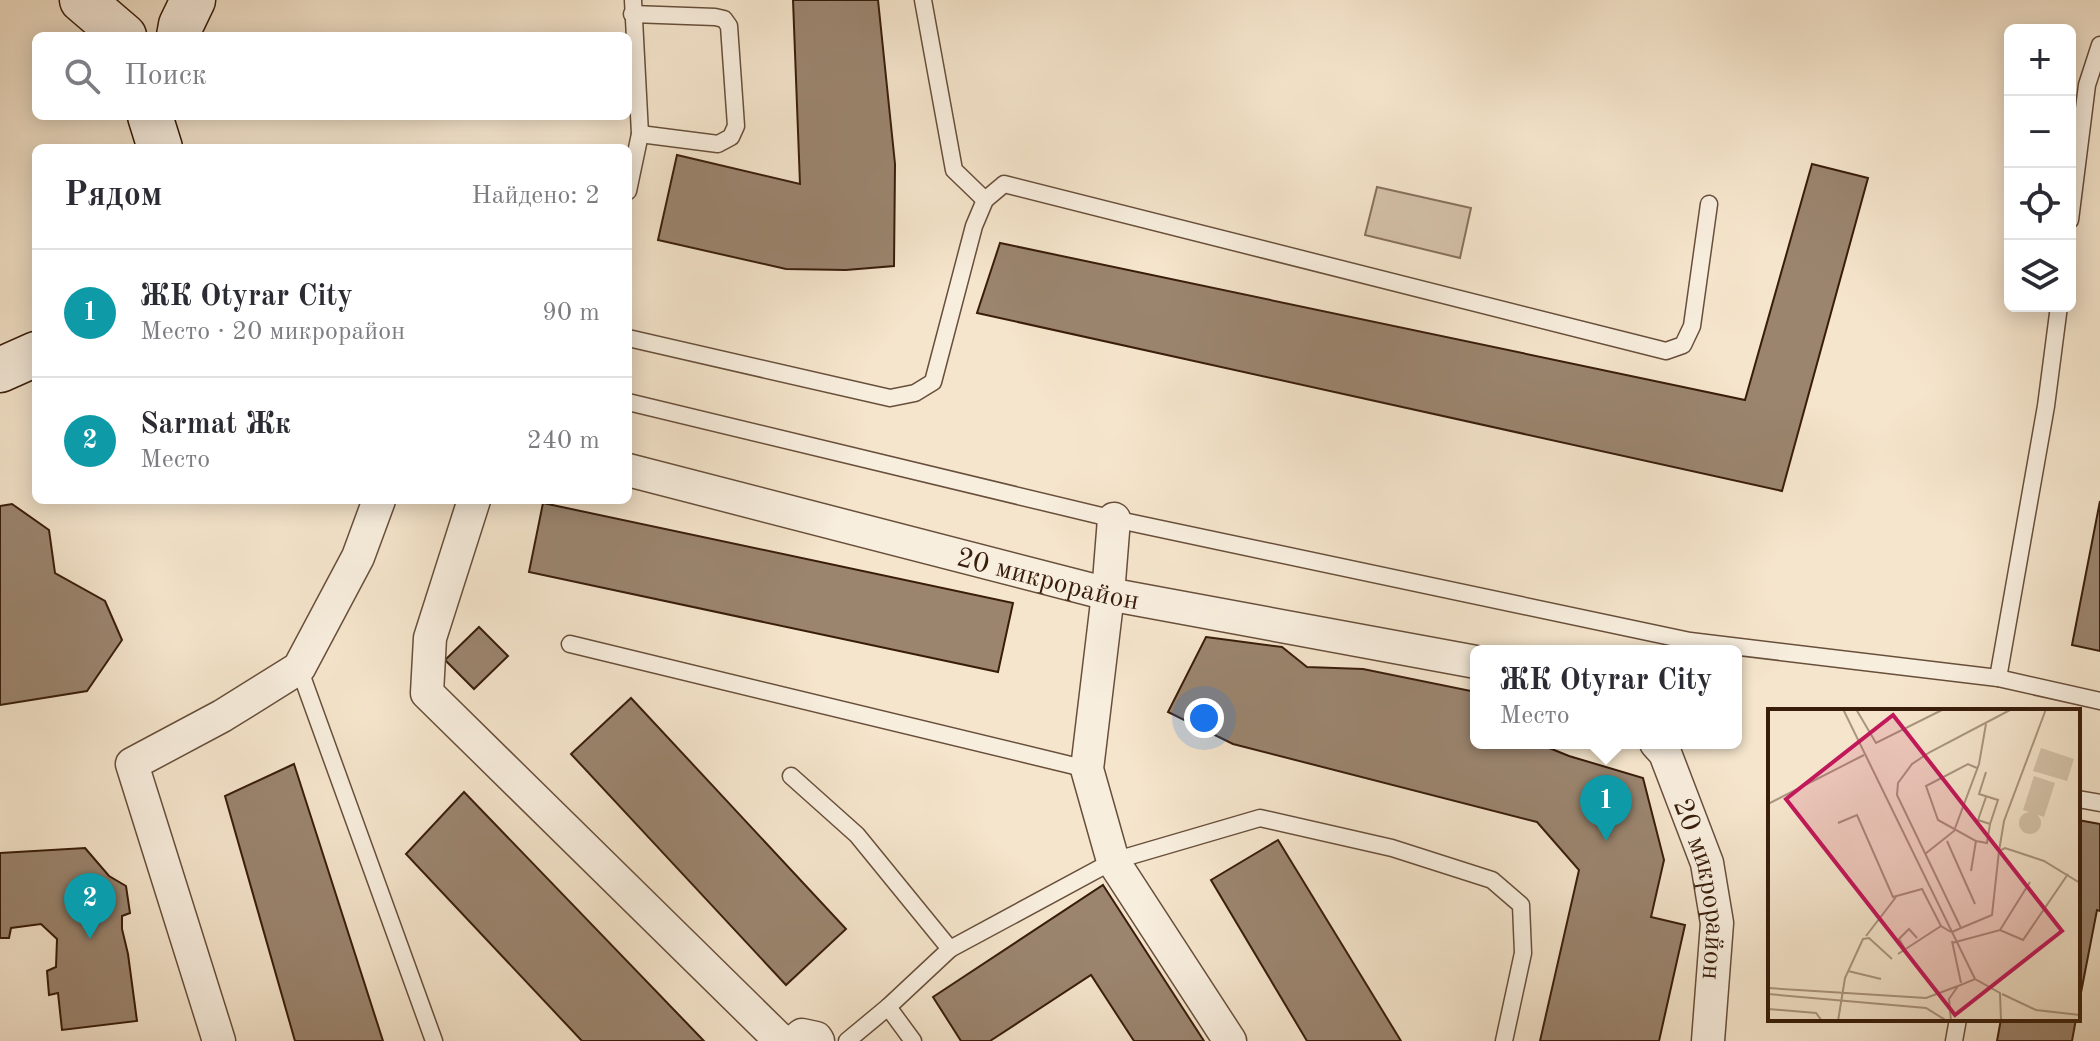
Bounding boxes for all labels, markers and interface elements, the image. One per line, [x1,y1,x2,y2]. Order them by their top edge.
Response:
map controls [2004,24,2076,312]
button: + [2004,24,2076,96]
search box [32,32,632,120]
icon: search [60,54,104,98]
text: Поиск [124,61,207,91]
button: − [2004,96,2076,168]
button: locate [2004,168,2076,240]
text: Рядом [64,179,163,213]
text: Найдено: 2 [471,183,600,209]
button: layers [2004,240,2076,312]
text: ЖК Otyrar City [140,282,353,312]
text: 1 [82,300,98,326]
text: 90 m [542,300,600,326]
text: Место · 20 микрорайон [140,319,405,345]
text: Sarmat Жк [140,410,291,440]
text: 2 [82,428,98,454]
text: 240 m [527,428,600,454]
text: Место [140,447,210,473]
street label: 20 микрорайон [954,545,1141,616]
popup [1470,645,1742,749]
text: ЖК Otyrar City [1500,666,1713,696]
your location [1184,698,1224,738]
text: Место [1500,703,1570,729]
inset map [1768,709,2080,1021]
pin: 1 [1580,775,1632,841]
street label: 20 микрорайон [1667,795,1728,981]
pin: 2 [64,873,116,939]

